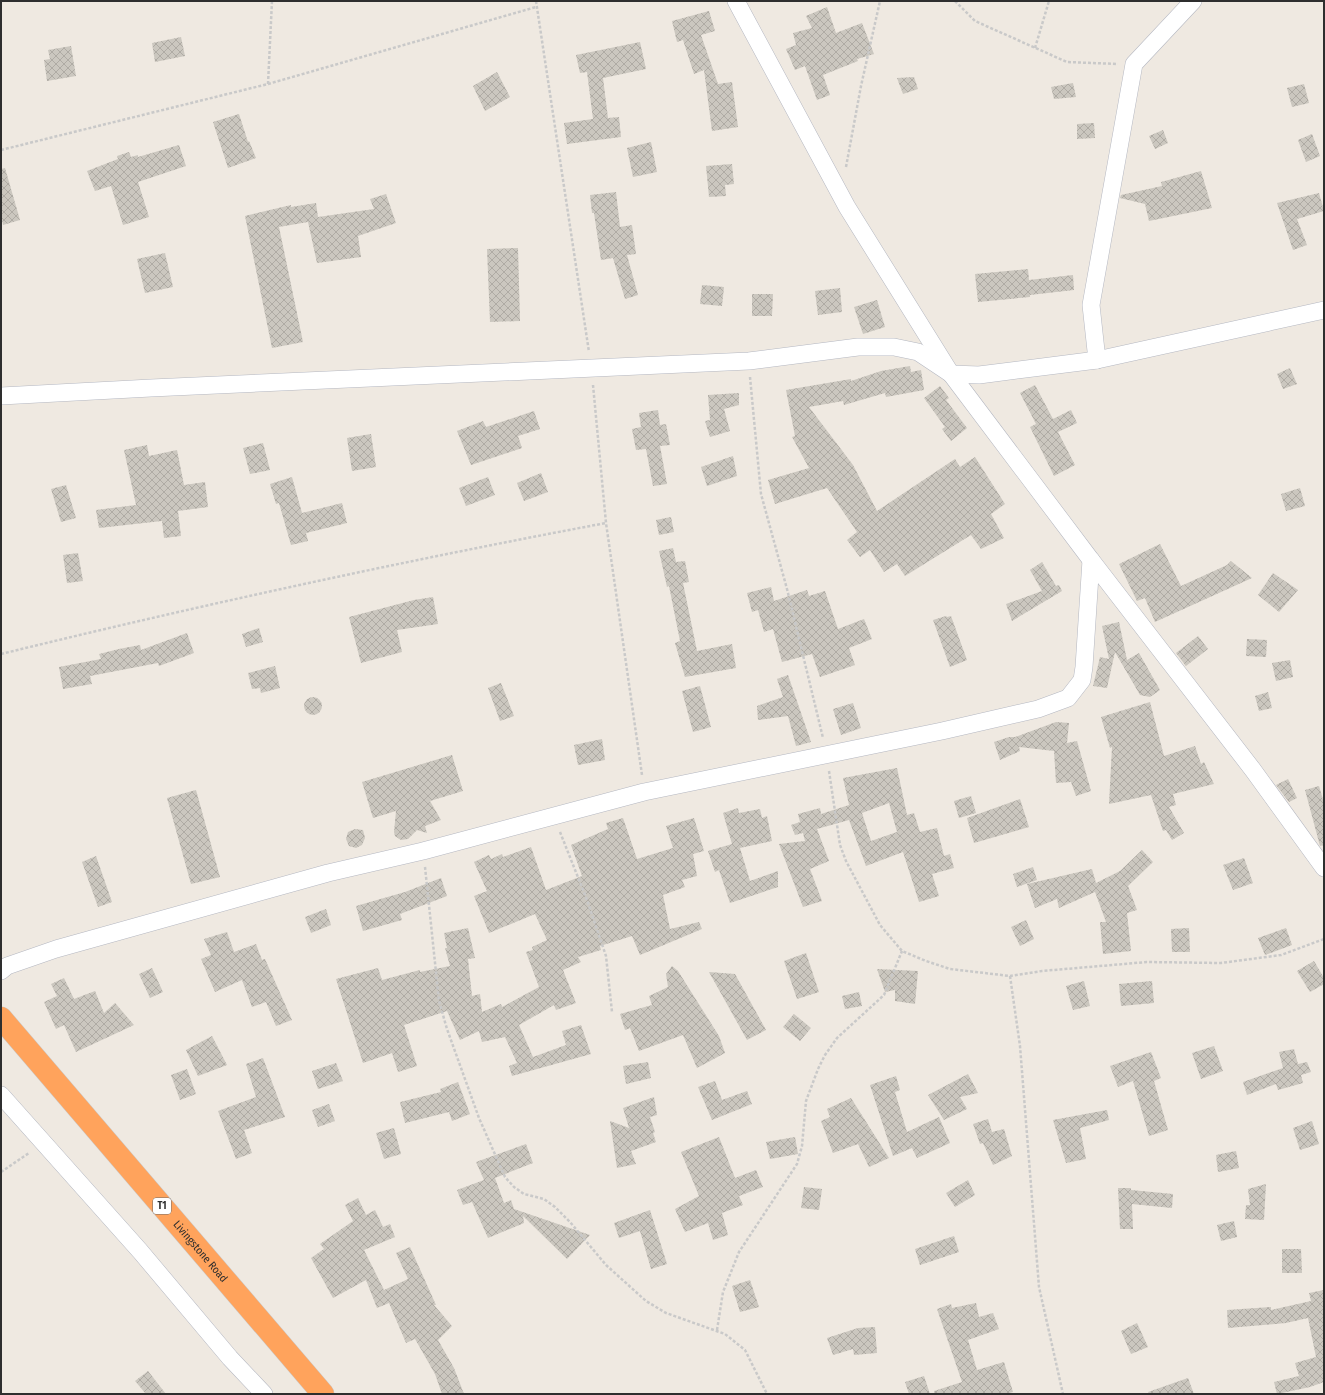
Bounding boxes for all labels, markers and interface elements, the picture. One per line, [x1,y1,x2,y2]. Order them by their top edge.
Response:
road number: T1 [153,1198,171,1214]
street label: Livingstone Road [171,1218,231,1285]

